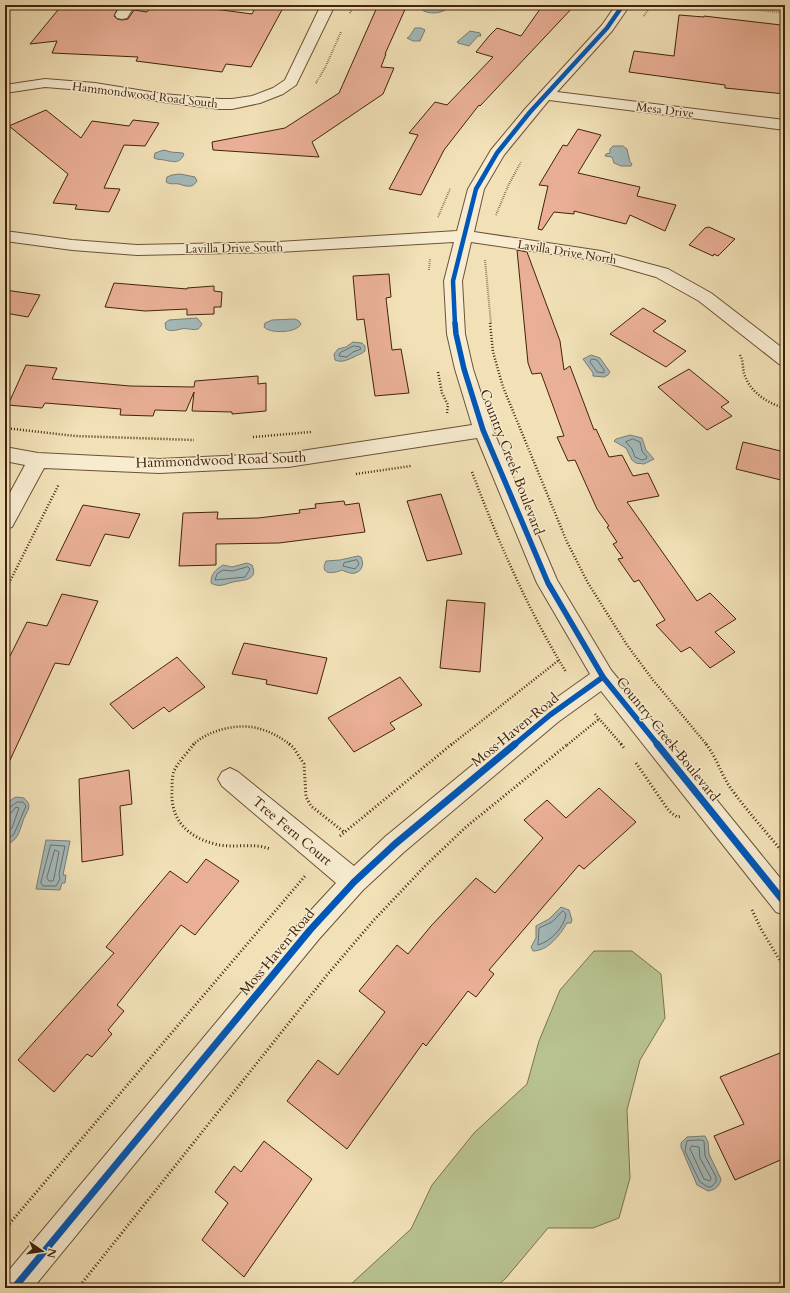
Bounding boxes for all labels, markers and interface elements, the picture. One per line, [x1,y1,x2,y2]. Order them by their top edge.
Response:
street label: Hammondwood Road South [71,78,219,112]
street label: Mesa Drive [635,99,695,121]
street label: Lavilla Drive North [516,236,618,268]
street label: Lavilla Drive South [185,239,284,257]
street label: Country Creek Boulevard [475,386,549,538]
street label: Hammondwood Road South [135,448,307,472]
street label: Country Creek Boulevard [612,673,724,806]
street label: Moss Haven Road [467,688,563,771]
street label: Tree Fern Court [248,792,336,870]
street label: Moss Haven Road [235,904,319,999]
north arrow [22,1231,62,1271]
text: N [43,1247,60,1260]

